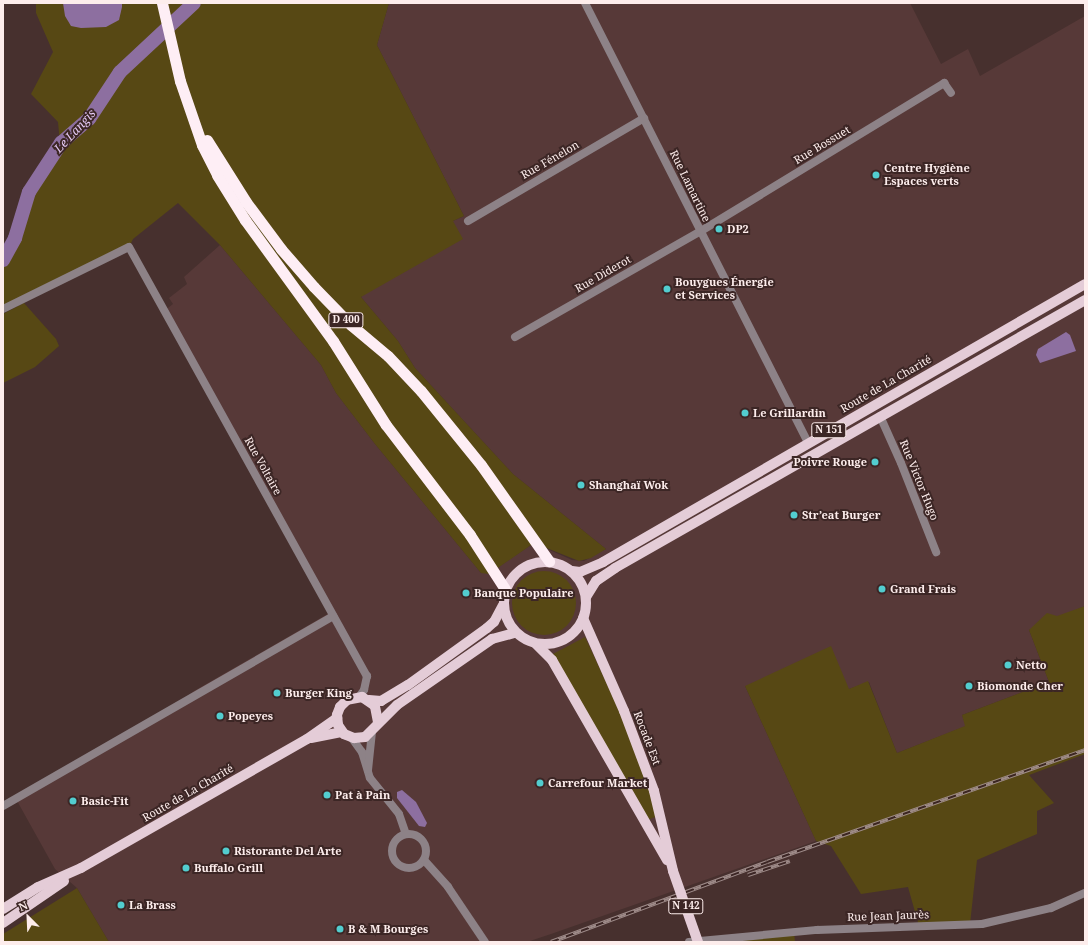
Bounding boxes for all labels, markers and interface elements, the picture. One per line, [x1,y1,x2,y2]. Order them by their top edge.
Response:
water label: Le Langis [51,106,99,156]
street label: Rue Bossuet [792,123,852,167]
street label: Rue Fénelon [519,138,581,182]
street label: Rue Lamartine [667,148,713,224]
place label: Centre Hygiène Espaces verts [884,162,970,188]
marker: Centre Hygiène Espaces verts [871,170,881,180]
place label: DP2 [727,222,749,236]
marker: DP2 [714,224,724,234]
street label: Rue Diderot [573,253,633,295]
place label: Bouygues Énergie et Services [675,276,774,302]
marker: Bouygues Énergie et Services [662,284,672,294]
road number: D 400 [328,312,364,328]
street label: Route de La Charité [838,353,934,415]
place label: Le Grillardin [753,406,826,420]
marker: Le Grillardin [740,408,750,418]
road number: N 151 [811,422,847,438]
street label: Rue Voltaire [242,435,284,497]
street label: Rue Victor Hugo [897,438,941,522]
place label: Poivre Rouge [793,455,867,469]
marker: Poivre Rouge [870,457,880,467]
place label: Shanghaï Wok [589,478,668,492]
marker: Shanghaï Wok [576,480,586,490]
place label: Str’eat Burger [802,508,880,522]
marker: Str’eat Burger [789,510,799,520]
place label: Grand Frais [890,582,956,596]
marker: Grand Frais [877,584,887,594]
place label: Banque Populaire [474,586,574,600]
marker: Banque Populaire [461,588,471,598]
place label: Netto [1016,658,1047,672]
marker: Netto [1003,660,1013,670]
place label: Biomonde Cher [977,679,1063,693]
marker: Biomonde Cher [964,681,974,691]
place label: Burger King [285,686,352,700]
marker: Burger King [272,688,282,698]
place label: Popeyes [228,709,273,723]
street label: Rocade Est [631,709,663,767]
marker: Popeyes [215,711,225,721]
street label: Route de La Charité [140,762,236,824]
place label: Carrefour Market [548,776,647,790]
marker: Carrefour Market [535,778,545,788]
place label: Pat à Pain [335,788,390,802]
marker: Pat à Pain [322,790,332,800]
place label: Basic-Fit [81,794,129,808]
marker: Basic-Fit [68,796,78,806]
place label: Ristorante Del Arte [234,844,342,858]
marker: Ristorante Del Arte [221,846,231,856]
place label: Buffalo Grill [194,861,263,875]
marker: Buffalo Grill [181,863,191,873]
north arrow [8,897,48,937]
text: N [16,897,30,914]
place label: La Brass [129,898,176,912]
road number: N 142 [668,898,704,914]
marker: La Brass [116,900,126,910]
street label: Rue Jean Jaurès [847,908,929,924]
place label: B & M Bourges [348,922,428,936]
marker: B & M Bourges [335,924,345,934]

